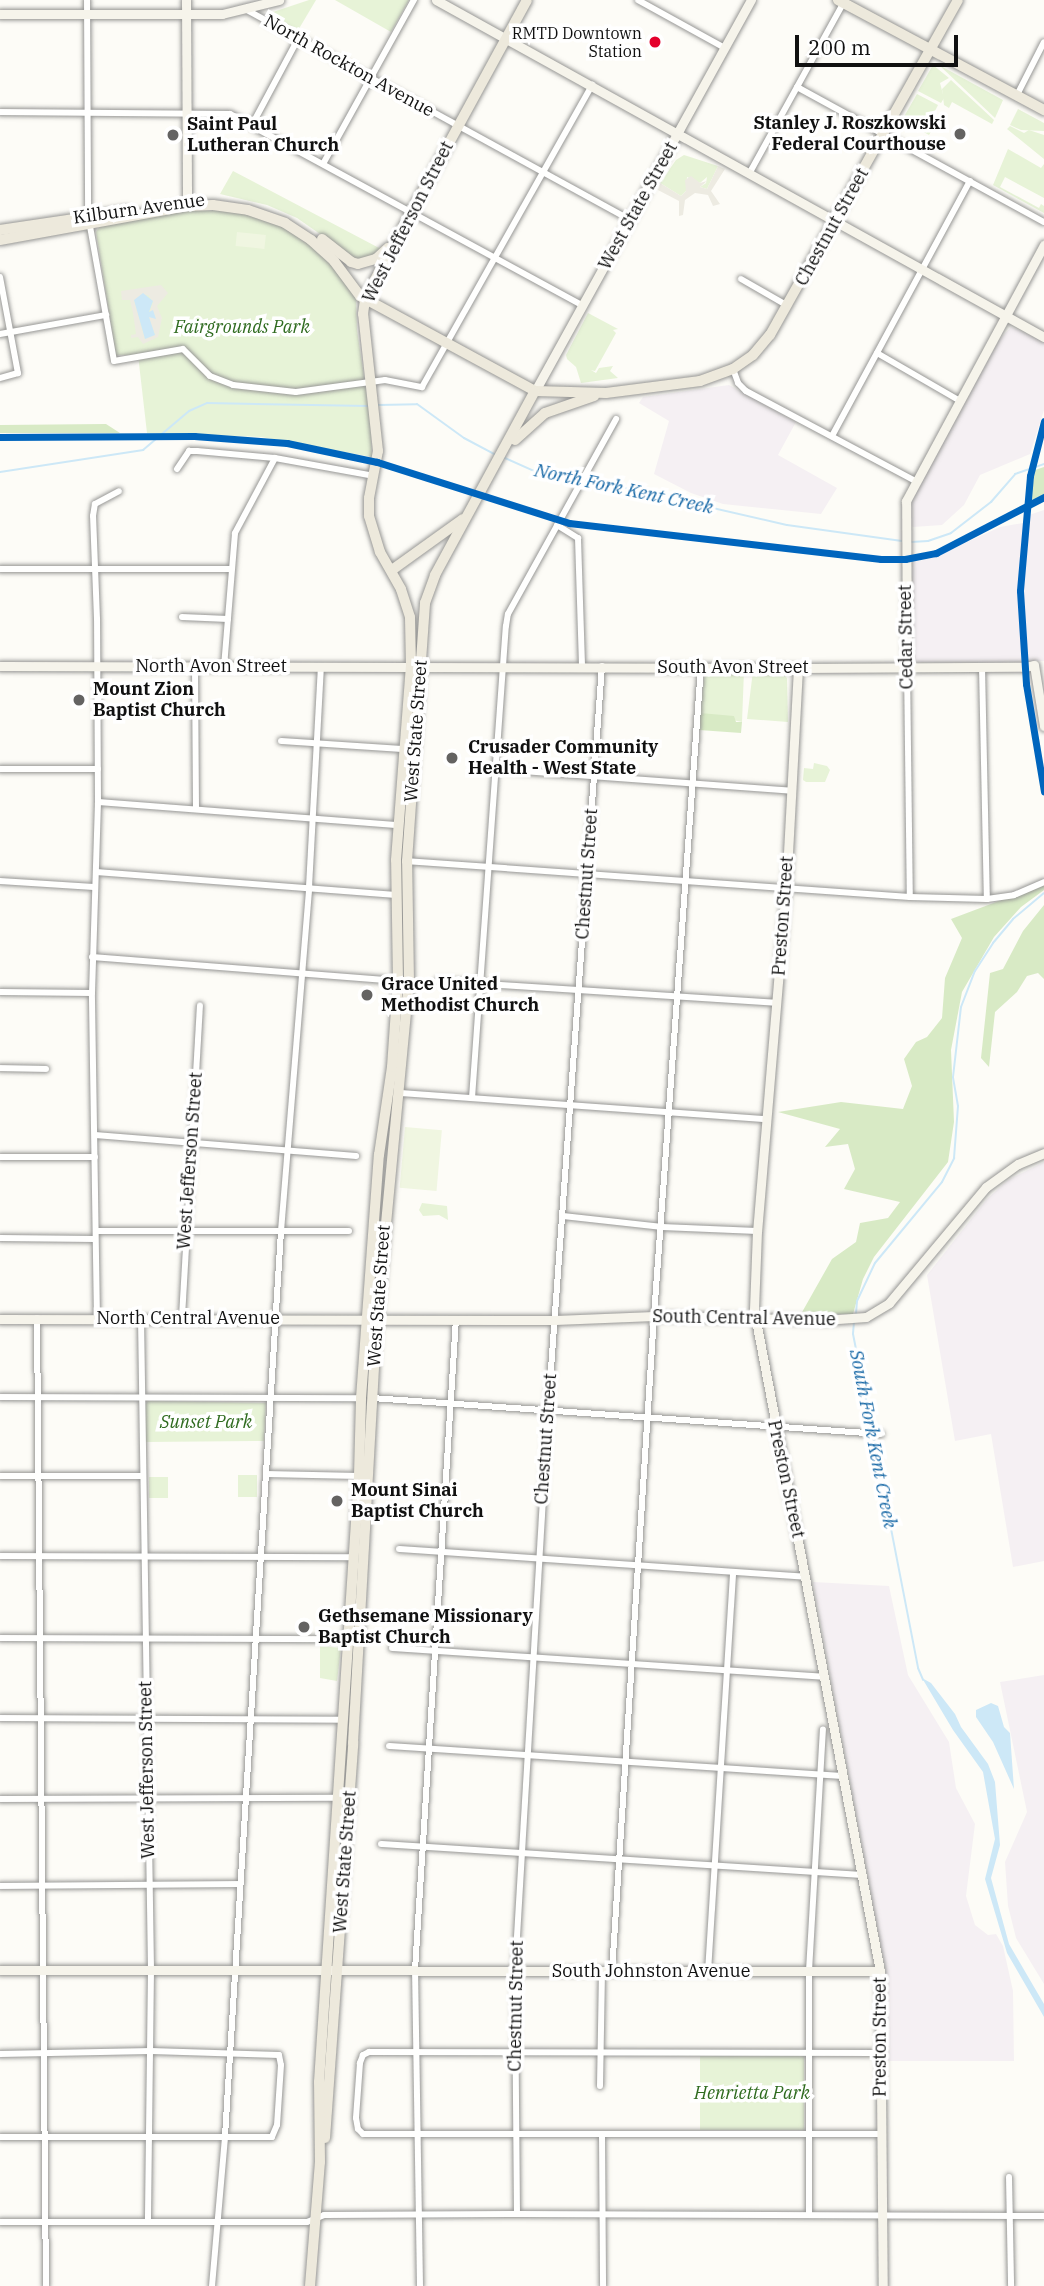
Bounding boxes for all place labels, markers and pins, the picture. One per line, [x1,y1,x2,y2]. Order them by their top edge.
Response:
place label: RMTD Downtown Station [512,23,642,61]
marker: RMTD Downtown Station [648,35,662,49]
place label: Stanley J. Roszkowski Federal Courthouse [753,113,946,156]
place label: Saint Paul Lutheran Church [187,114,339,156]
marker: Stanley J. Roszkowski Federal Courthouse [952,126,968,142]
marker: Saint Paul Lutheran Church [165,127,181,143]
place label: Mount Zion Baptist Church [93,679,226,722]
marker: Mount Zion Baptist Church [71,692,87,708]
place label: Crusader Community Health - West State [468,737,658,780]
marker: Crusader Community Health - West State [442,748,462,768]
place label: Grace United Methodist Church [381,974,539,1016]
marker: Grace United Methodist Church [359,987,375,1003]
place label: Mount Sinai Baptist Church [351,1480,484,1522]
marker: Mount Sinai Baptist Church [329,1493,345,1509]
place label: Gethsemane Missionary Baptist Church [318,1606,533,1648]
marker: Gethsemane Missionary Baptist Church [296,1619,312,1635]

